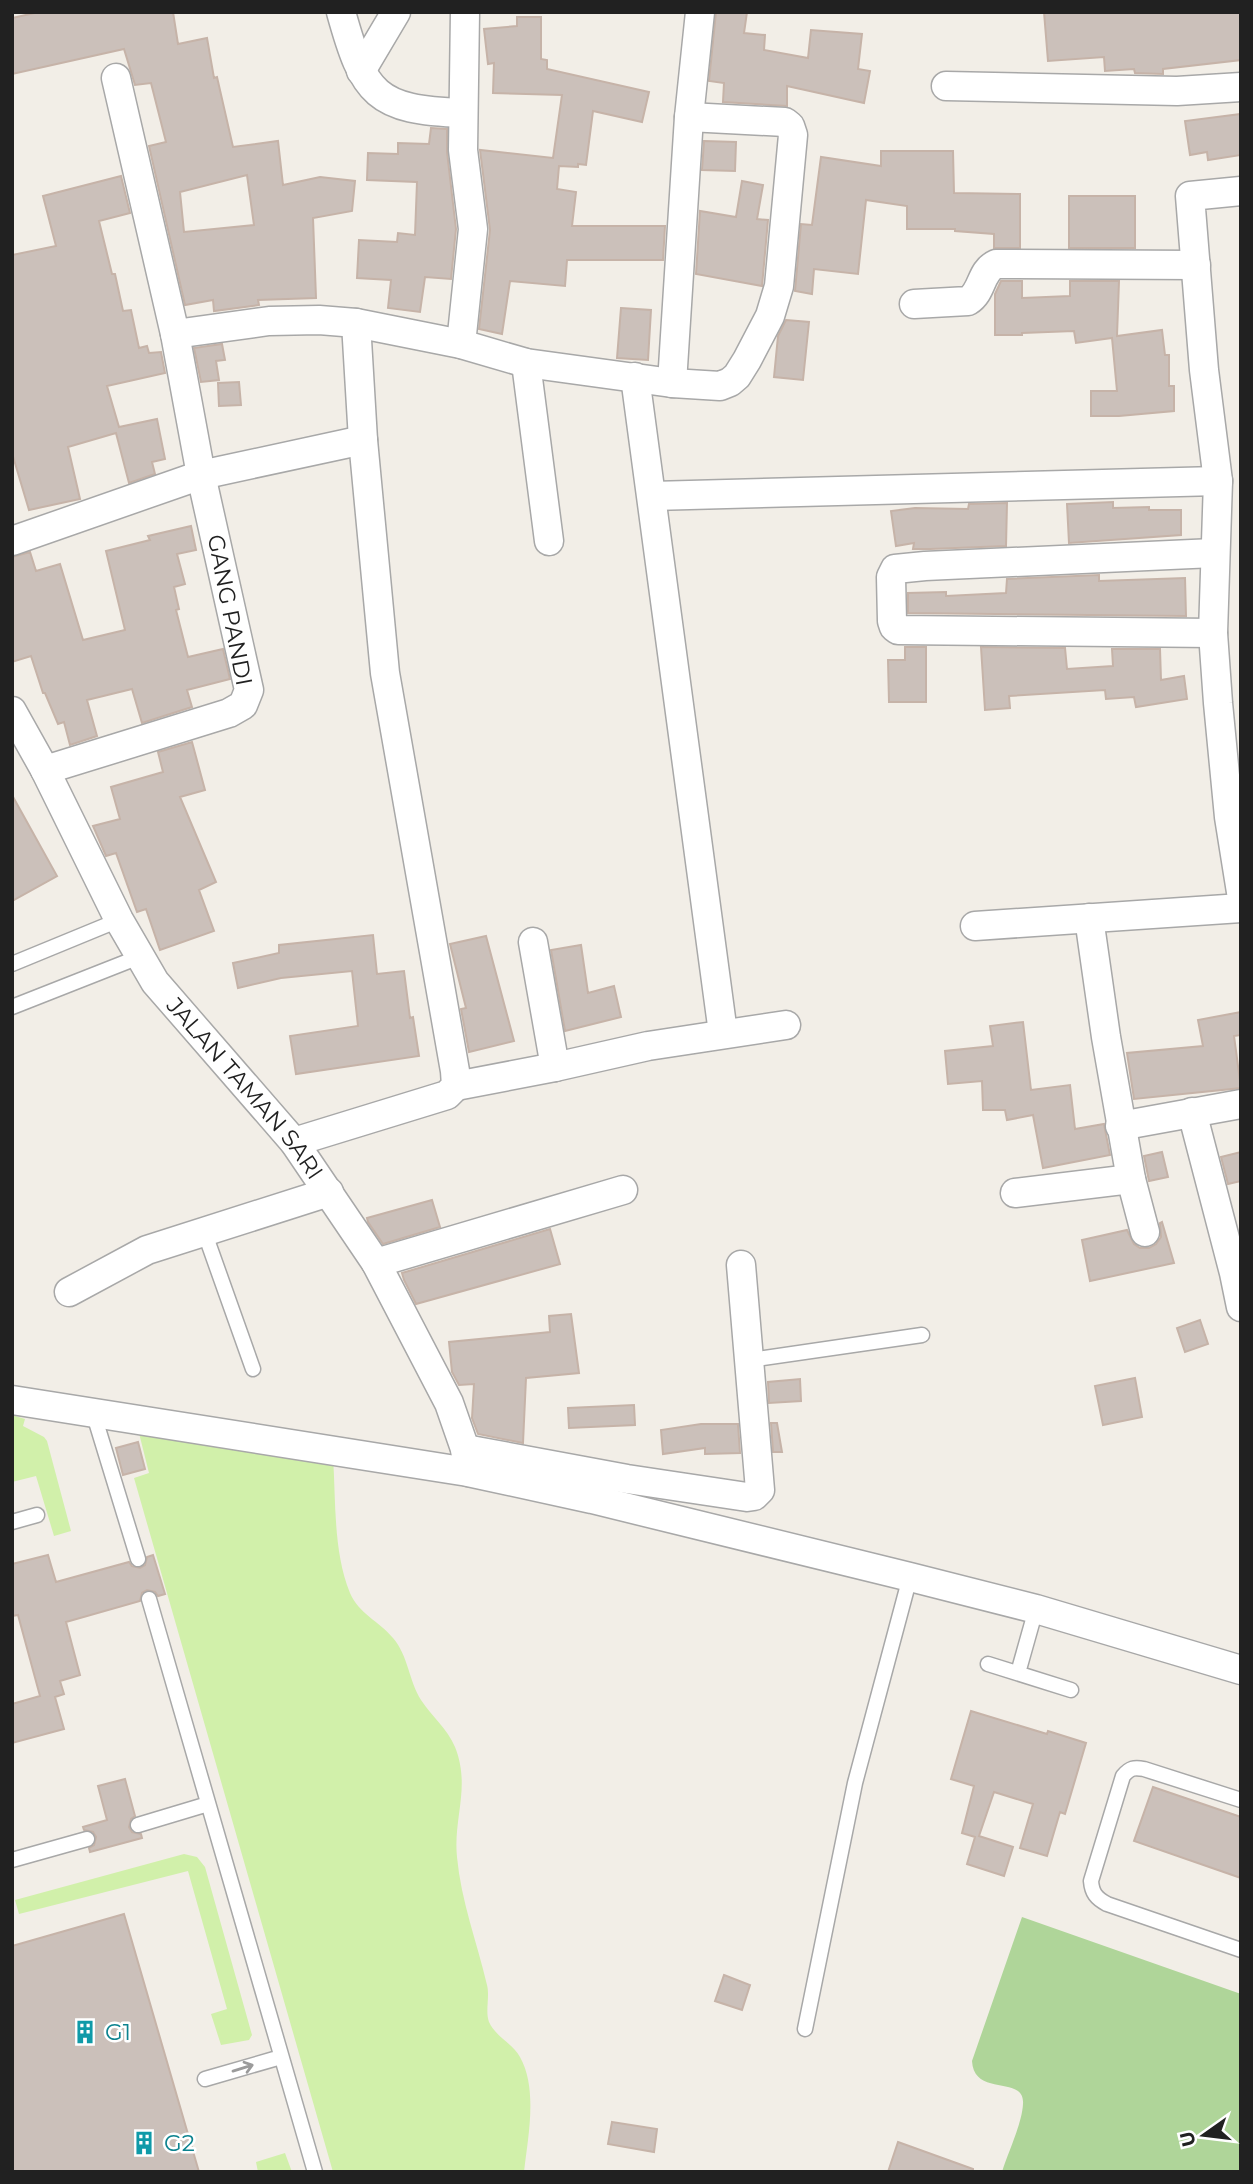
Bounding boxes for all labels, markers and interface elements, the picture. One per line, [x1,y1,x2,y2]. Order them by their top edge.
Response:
street label: GANG PANDI [202,532,258,688]
street label: JALAN TAMAN SARI [160,991,329,1185]
building icon: G1 [71,2018,99,2046]
place label: G1 [105,2018,131,2046]
one-way arrow [232,2060,254,2073]
north arrow [1169,2100,1239,2170]
building icon: G2 [130,2129,158,2157]
place label: G2 [164,2129,195,2157]
text: U [1175,2129,1201,2149]

